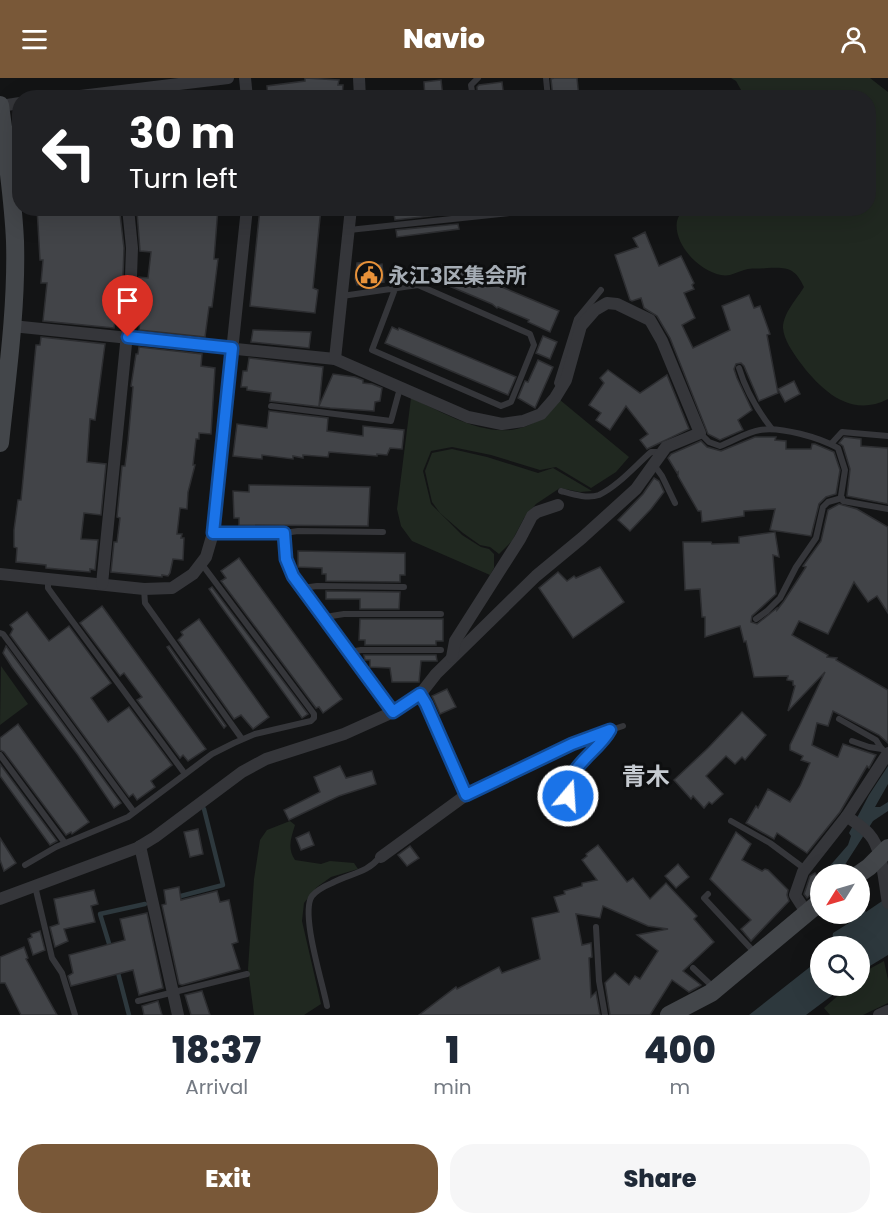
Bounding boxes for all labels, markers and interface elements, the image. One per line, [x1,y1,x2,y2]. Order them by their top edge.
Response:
text: Navio [403,20,485,57]
icon: menu [18,23,51,56]
icon: person [837,23,870,56]
text: 30 m [129,104,235,163]
icon: left [30,114,108,192]
text: Turn left [129,160,238,197]
public building icon: 永江3区集会所 [354,260,384,290]
place label: 永江3区集会所 [388,261,527,290]
pin [102,275,153,337]
icon: arrive [111,284,144,317]
district label: 青木 [622,760,670,793]
position arrow [536,764,600,828]
north arrow [810,864,870,924]
map controls [810,864,870,996]
button: search [810,936,870,996]
text: 18:37 [172,1025,261,1076]
text: 1 [445,1025,459,1076]
text: 400 [644,1025,716,1076]
text: Arrival [185,1073,248,1101]
text: min [433,1073,472,1101]
text: m [670,1073,690,1101]
button: Exit [18,1144,438,1213]
button: Share [450,1144,870,1213]

